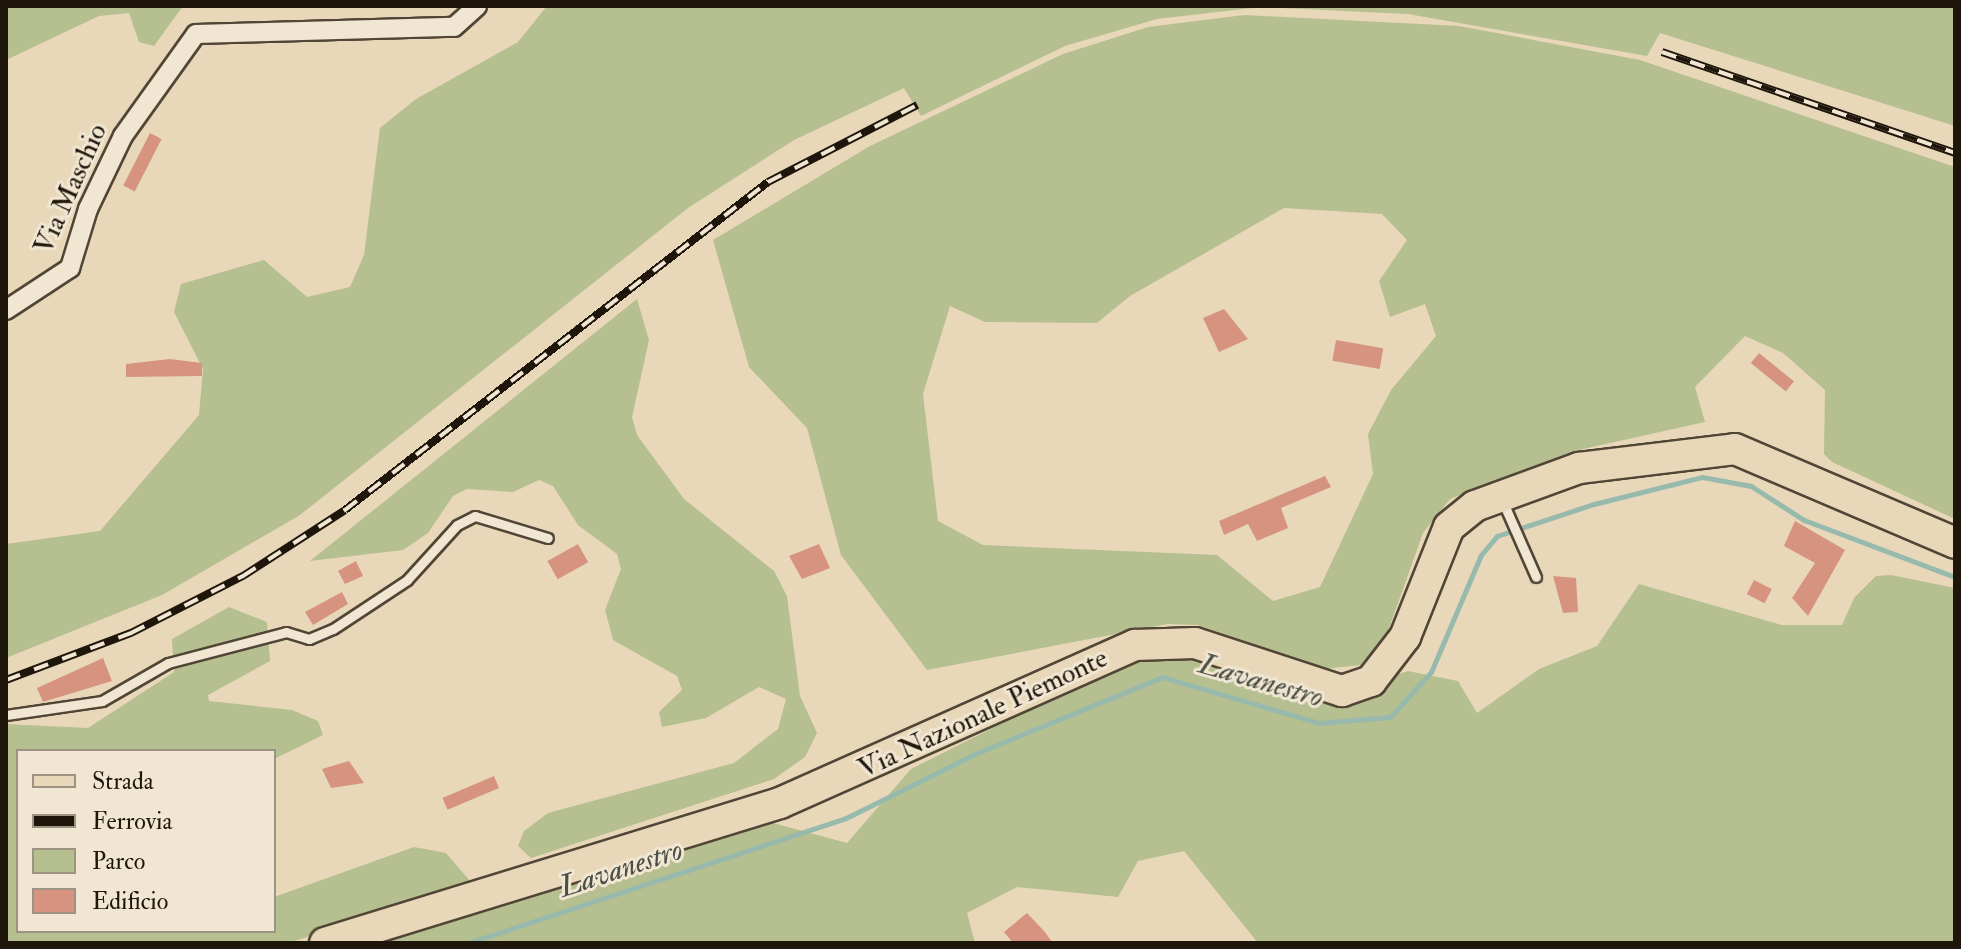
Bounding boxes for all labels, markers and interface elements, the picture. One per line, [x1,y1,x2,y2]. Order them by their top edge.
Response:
street label: Via Maschio [27,119,115,259]
street label: Via Nazionale Piemonte [853,642,1113,786]
water label: Lavanestro [1195,646,1327,716]
legend [16,749,276,933]
text: Strada [92,766,154,797]
text: Ferrovia [92,806,172,837]
water label: Lavanestro [555,832,687,906]
text: Parco [92,846,145,877]
text: Edificio [92,886,168,917]

